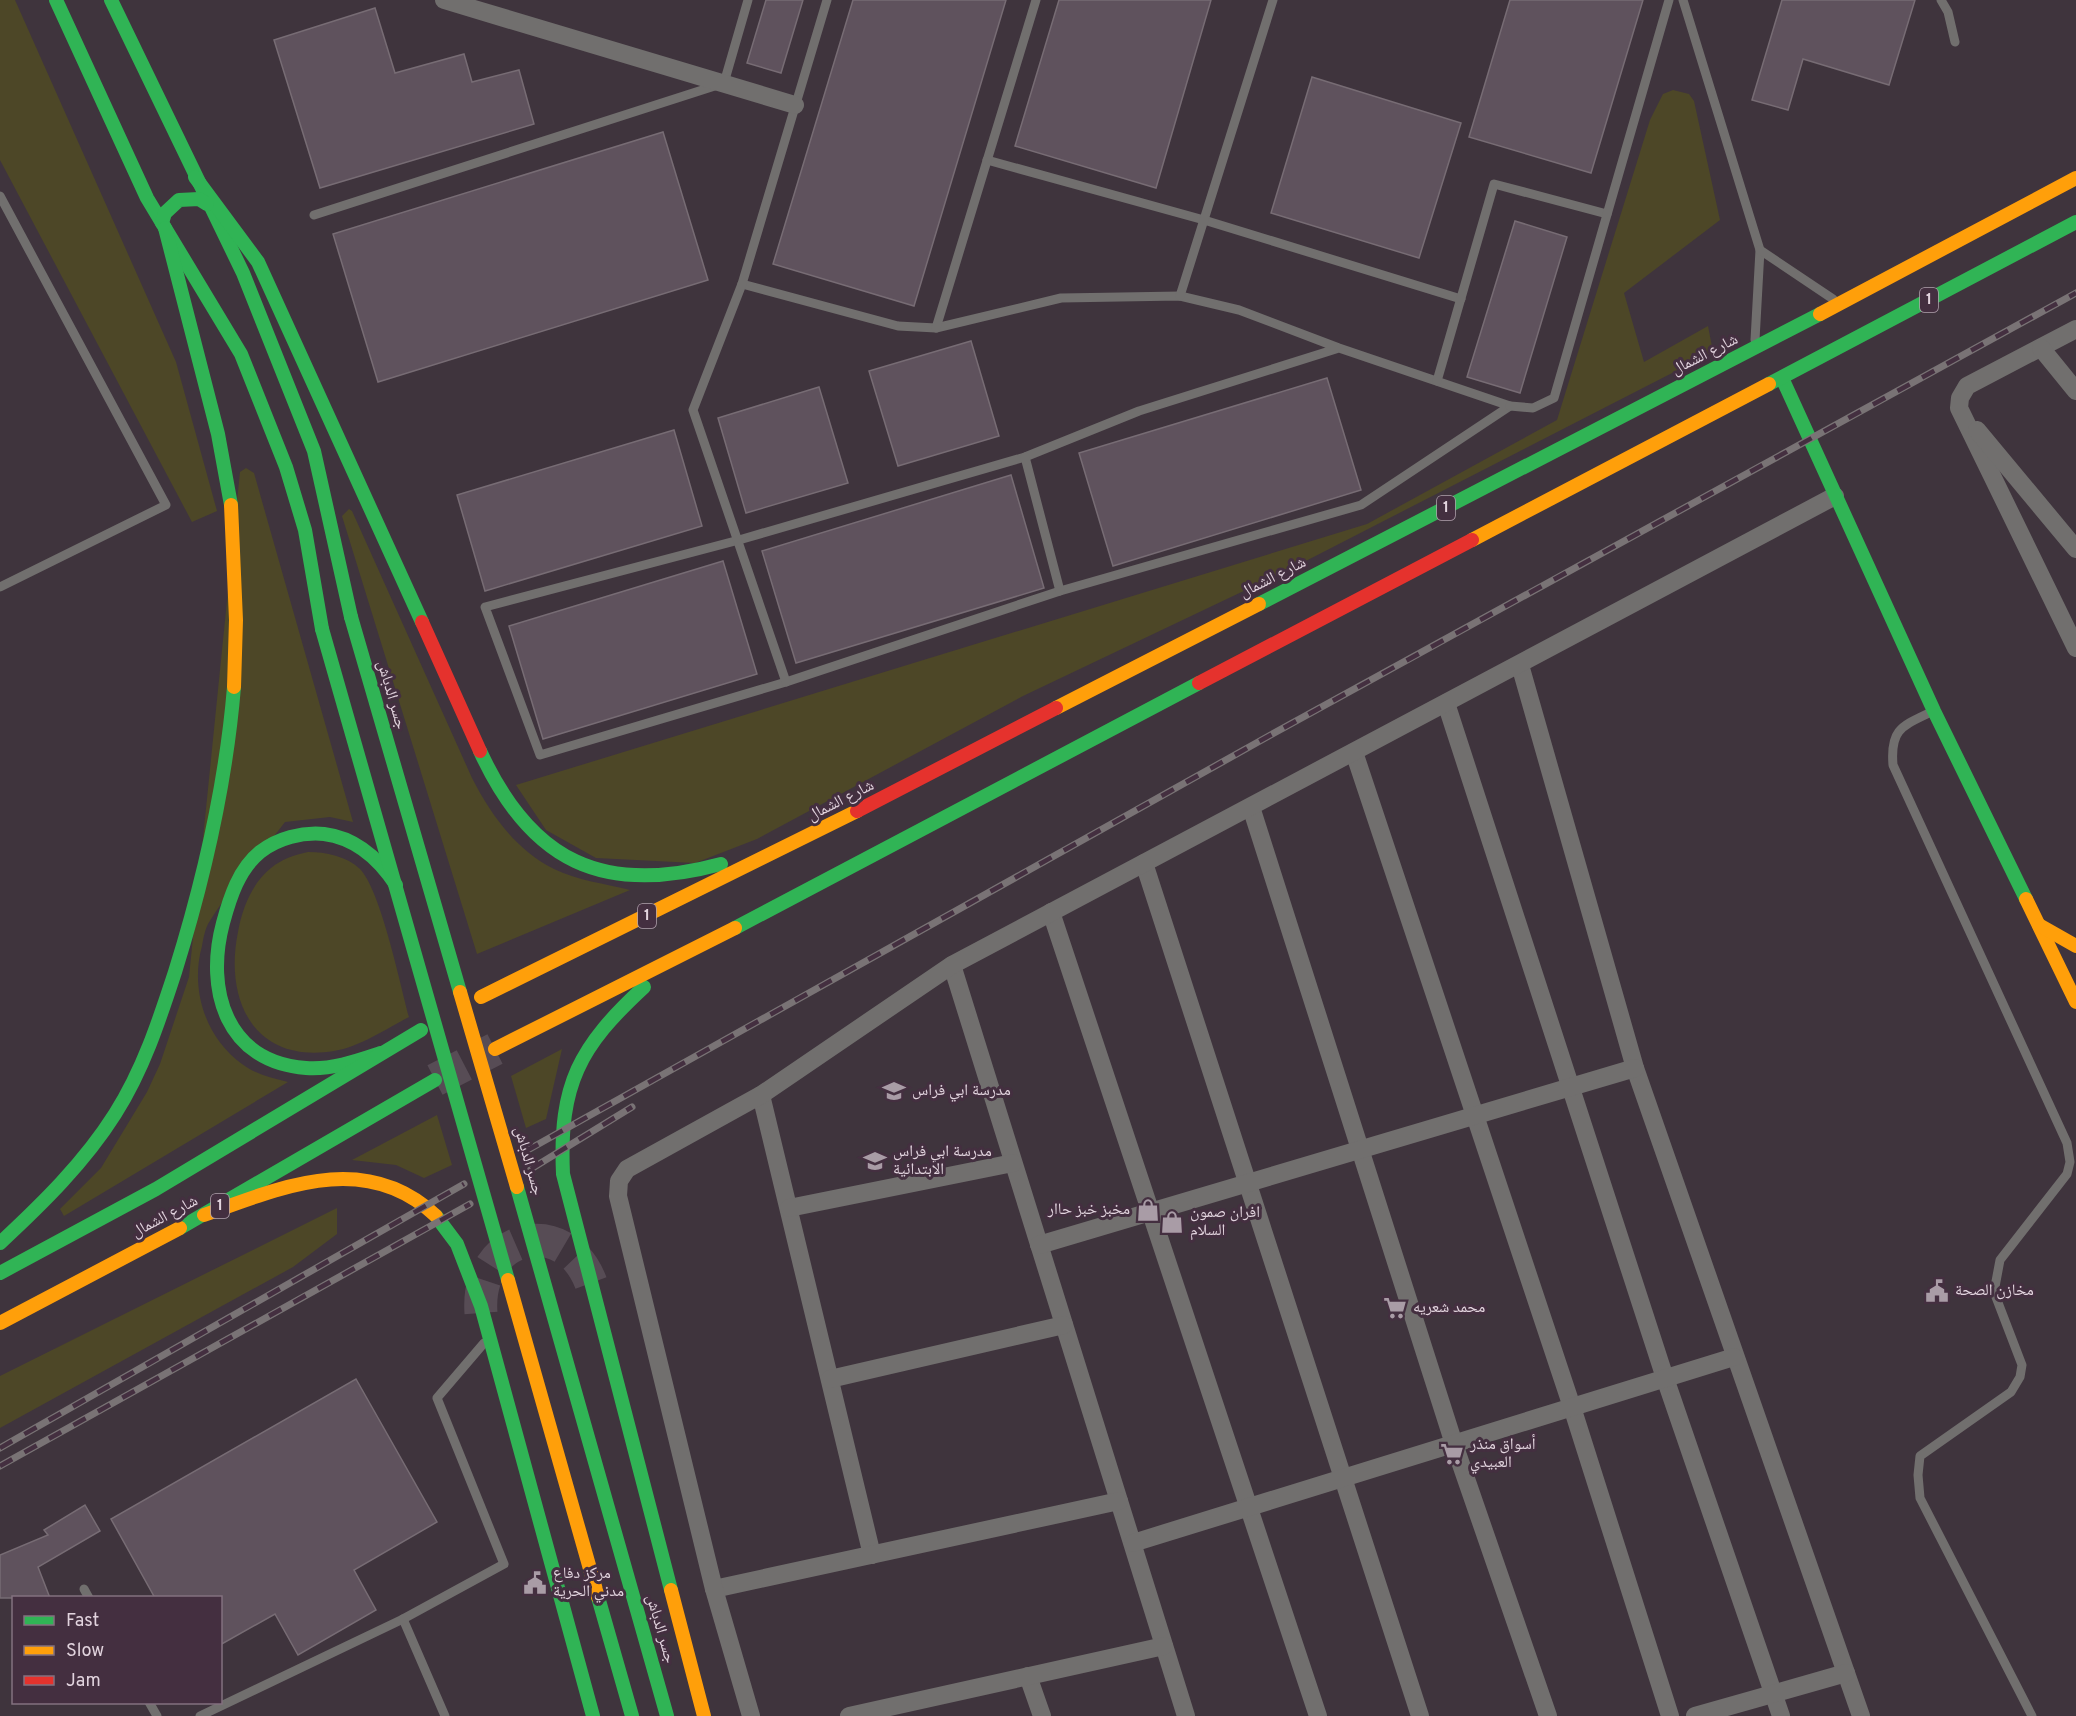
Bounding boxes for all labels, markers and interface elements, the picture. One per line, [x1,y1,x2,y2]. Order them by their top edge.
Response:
road number: 1 [1920,288,1938,312]
street label: شارع الشمال [1668,330,1742,380]
road number: 1 [1437,496,1455,520]
street label: شارع الشمال [1236,553,1310,603]
street label: جسر الدباش [372,658,410,732]
street label: شارع الشمال [804,776,878,826]
road number: 1 [638,904,656,928]
school or university icon: مدرسة ابي فراس [881,1078,907,1104]
place label: مدرسة ابي فراس [912,1081,1011,1102]
street label: جسر الدباش [509,1124,547,1198]
place label: مدرسة ابي فراس الابتدائية [893,1142,992,1180]
school or university icon: مدرسة ابي فراس الابتدائية [862,1148,888,1174]
street label: شارع الشمال [128,1191,202,1243]
road number: 1 [211,1194,229,1218]
shop icon: مخبز خبز حاار [1135,1197,1161,1223]
place label: مخبز خبز حاار [1047,1200,1130,1220]
place label: افران صمون السلام [1190,1203,1260,1241]
shop icon: افران صمون السلام [1159,1209,1185,1235]
public building icon: مخازن الصحة [1924,1278,1950,1304]
place label: مخازن الصحة [1955,1281,2034,1301]
supermarket icon: محمد شعريه [1382,1295,1408,1321]
place label: محمد شعريه [1413,1298,1485,1318]
place label: أسواق منذر العبيدي [1469,1434,1535,1474]
supermarket icon: أسواق منذر العبيدي [1439,1441,1465,1467]
place label: مركز دفاع مدني الحرية [553,1564,624,1603]
public building icon: مركز دفاع مدني الحرية [522,1570,548,1596]
street label: جسر الدباش [641,1592,679,1666]
legend [12,1596,222,1704]
text: Fast [66,1610,99,1633]
text: Slow [66,1640,104,1663]
text: Jam [66,1670,101,1693]

